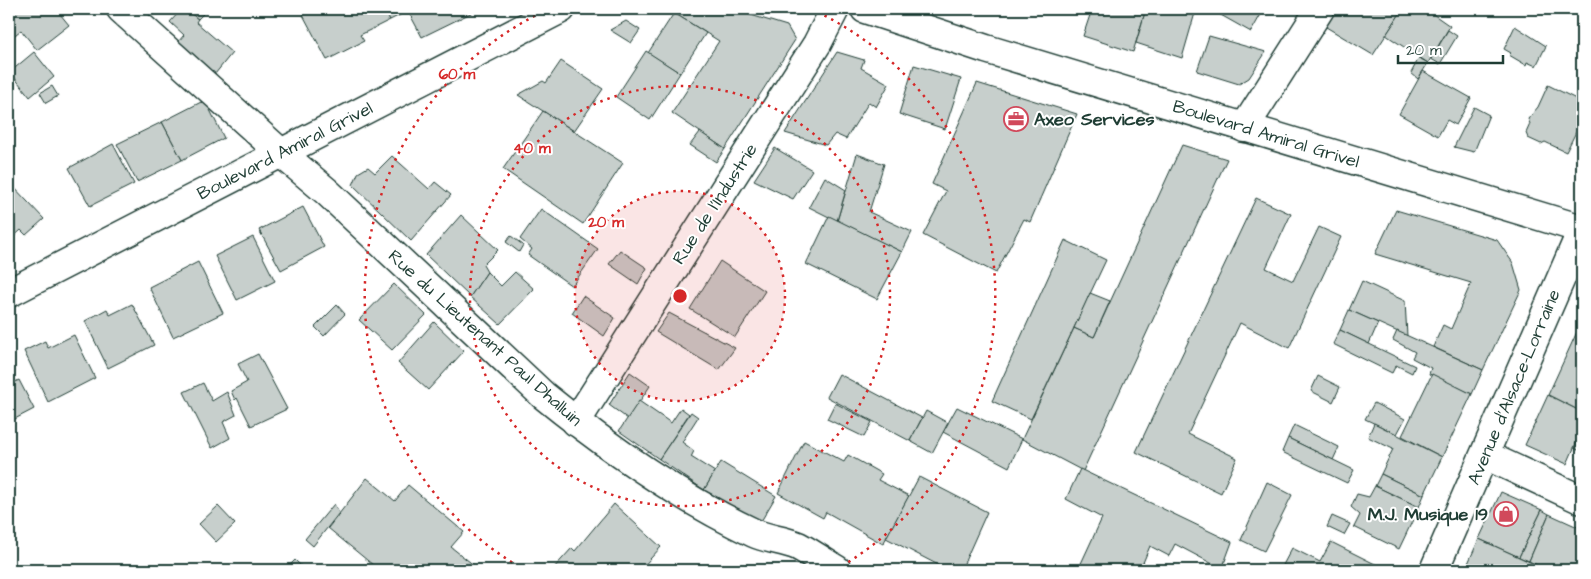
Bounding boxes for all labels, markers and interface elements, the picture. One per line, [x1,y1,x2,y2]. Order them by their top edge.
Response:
scale bar [1398,32,1504,64]
text: 20 m [1406,40,1442,61]
text: 60 m [439,64,476,85]
street label: Boulevard Amiral Grivel [1170,94,1363,174]
street label: Boulevard Amiral Grivel [193,96,377,206]
office icon: Axeo Services [1003,106,1029,132]
place label: Axeo Services [1034,107,1155,132]
text: 40 m [513,138,551,159]
street label: Rue de l'Industrie [666,138,764,269]
text: 20 m [587,212,624,233]
street label: Rue du Lieutenant Paul Dhalluin [383,244,587,432]
street label: Avenue d'Alsace-Lorraine [1461,285,1567,489]
centre of rings [671,287,689,305]
shop icon: M.J. Musique 19 [1493,501,1519,527]
place label: M.J. Musique 19 [1368,502,1488,527]

